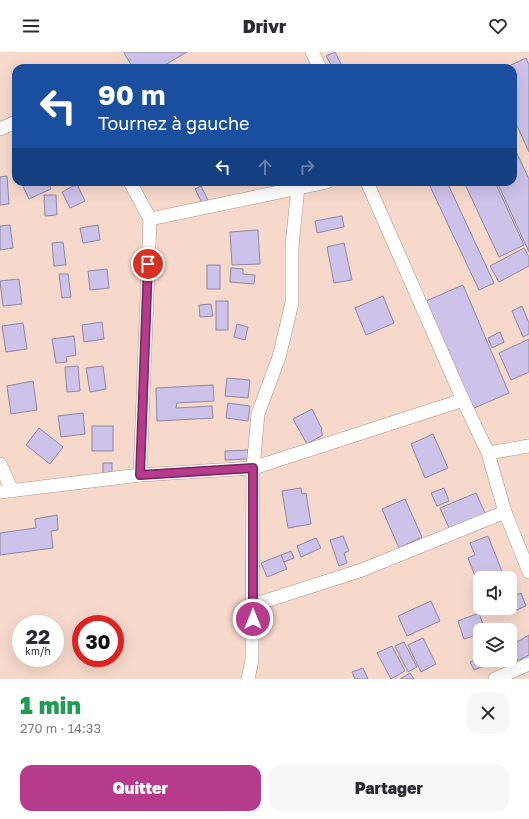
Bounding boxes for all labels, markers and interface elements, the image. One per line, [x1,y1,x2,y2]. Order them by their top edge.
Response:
icon: menu [20,15,42,37]
text: Drivr [243,15,286,37]
icon: heart [487,15,509,37]
text: 90 m [98,78,165,111]
icon: left [32,80,84,132]
text: Tournez à gauche [98,112,250,134]
icon: left [212,156,234,178]
icon: ahead [254,156,276,178]
icon: right [296,156,318,178]
pin [131,247,165,281]
icon: arrive [137,253,159,275]
map controls [473,571,517,667]
button: sound [473,571,517,615]
position arrow [232,598,274,640]
speed limit sign: 30 [72,615,124,667]
button: layers [473,623,517,667]
text: 22 [26,624,50,648]
text: km/h [25,645,51,657]
text: 1 min [20,690,81,719]
button: close [467,692,509,734]
text: 270 m · 14:33 [20,720,101,736]
button: Quitter [20,765,261,811]
button: Partager [269,765,509,811]

